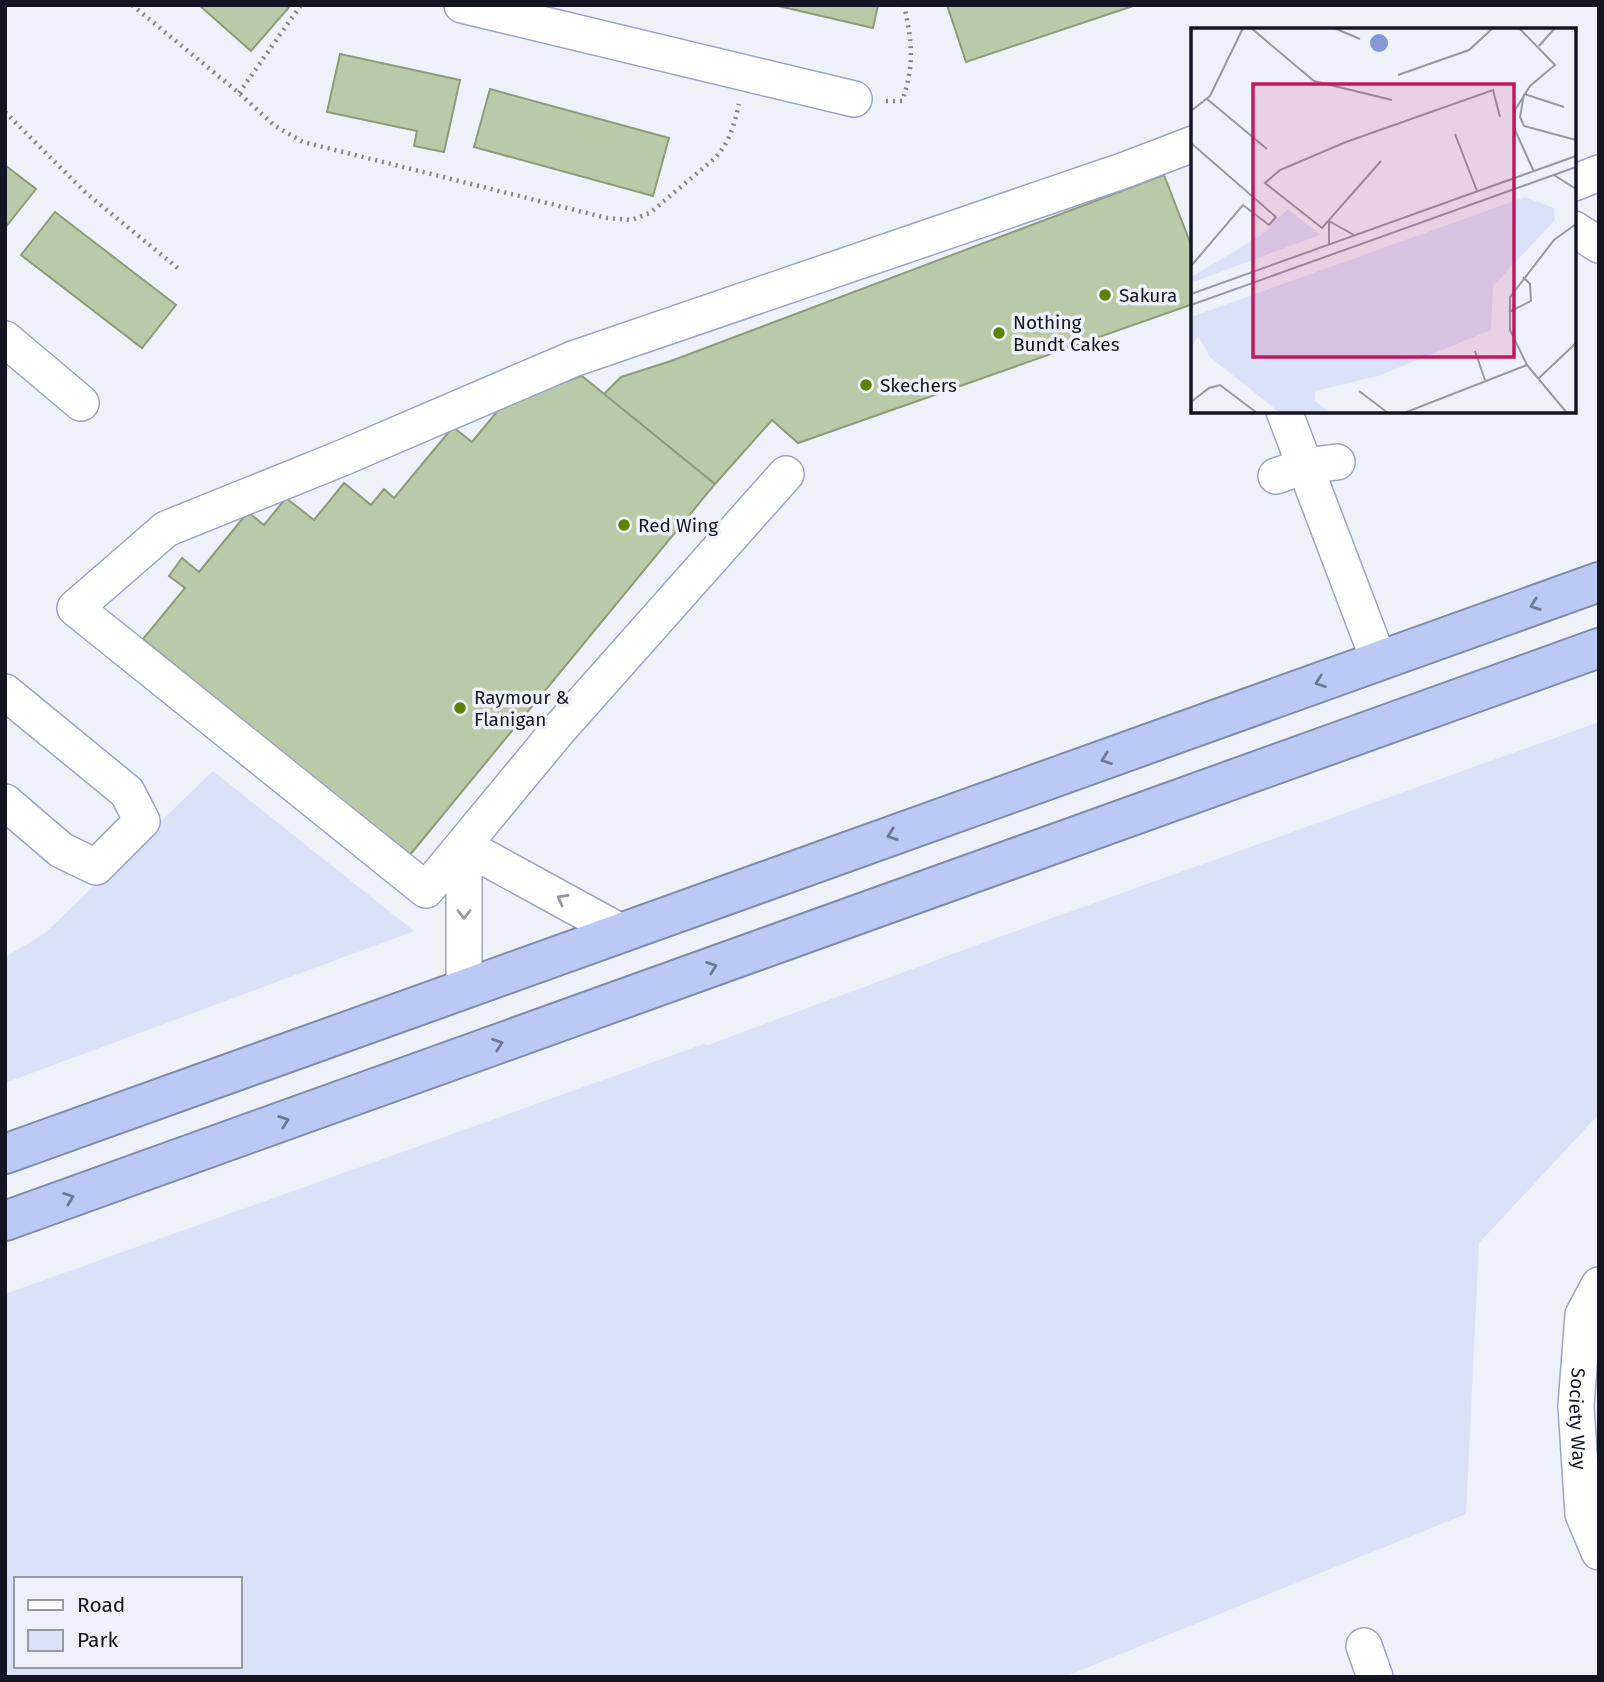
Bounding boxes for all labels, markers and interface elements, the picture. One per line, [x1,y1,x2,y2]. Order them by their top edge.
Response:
inset map [1191,28,1576,413]
place label: Sakura [1119,284,1177,307]
marker: Sakura [1097,287,1113,303]
place label: Nothing Bundt Cakes [1013,311,1120,356]
marker: Nothing Bundt Cakes [991,325,1007,341]
place label: Skechers [880,374,957,397]
marker: Skechers [858,377,874,393]
place label: Red Wing [638,514,718,537]
marker: Red Wing [616,517,632,533]
one-way arrow [1529,597,1541,611]
one-way arrow [1315,674,1327,688]
place label: Raymour & Flanigan [474,686,570,731]
marker: Raymour & Flanigan [452,700,468,716]
one-way arrow [1101,751,1113,765]
one-way arrow [886,827,898,841]
one-way arrow [556,894,569,907]
one-way arrow [456,909,472,920]
one-way arrow [705,961,717,975]
one-way arrow [491,1038,503,1052]
one-way arrow [277,1115,289,1129]
one-way arrow [63,1192,75,1206]
street label: Society Way [1564,1367,1592,1471]
legend [14,1577,242,1668]
text: Road [77,1592,125,1618]
text: Park [77,1627,119,1653]

